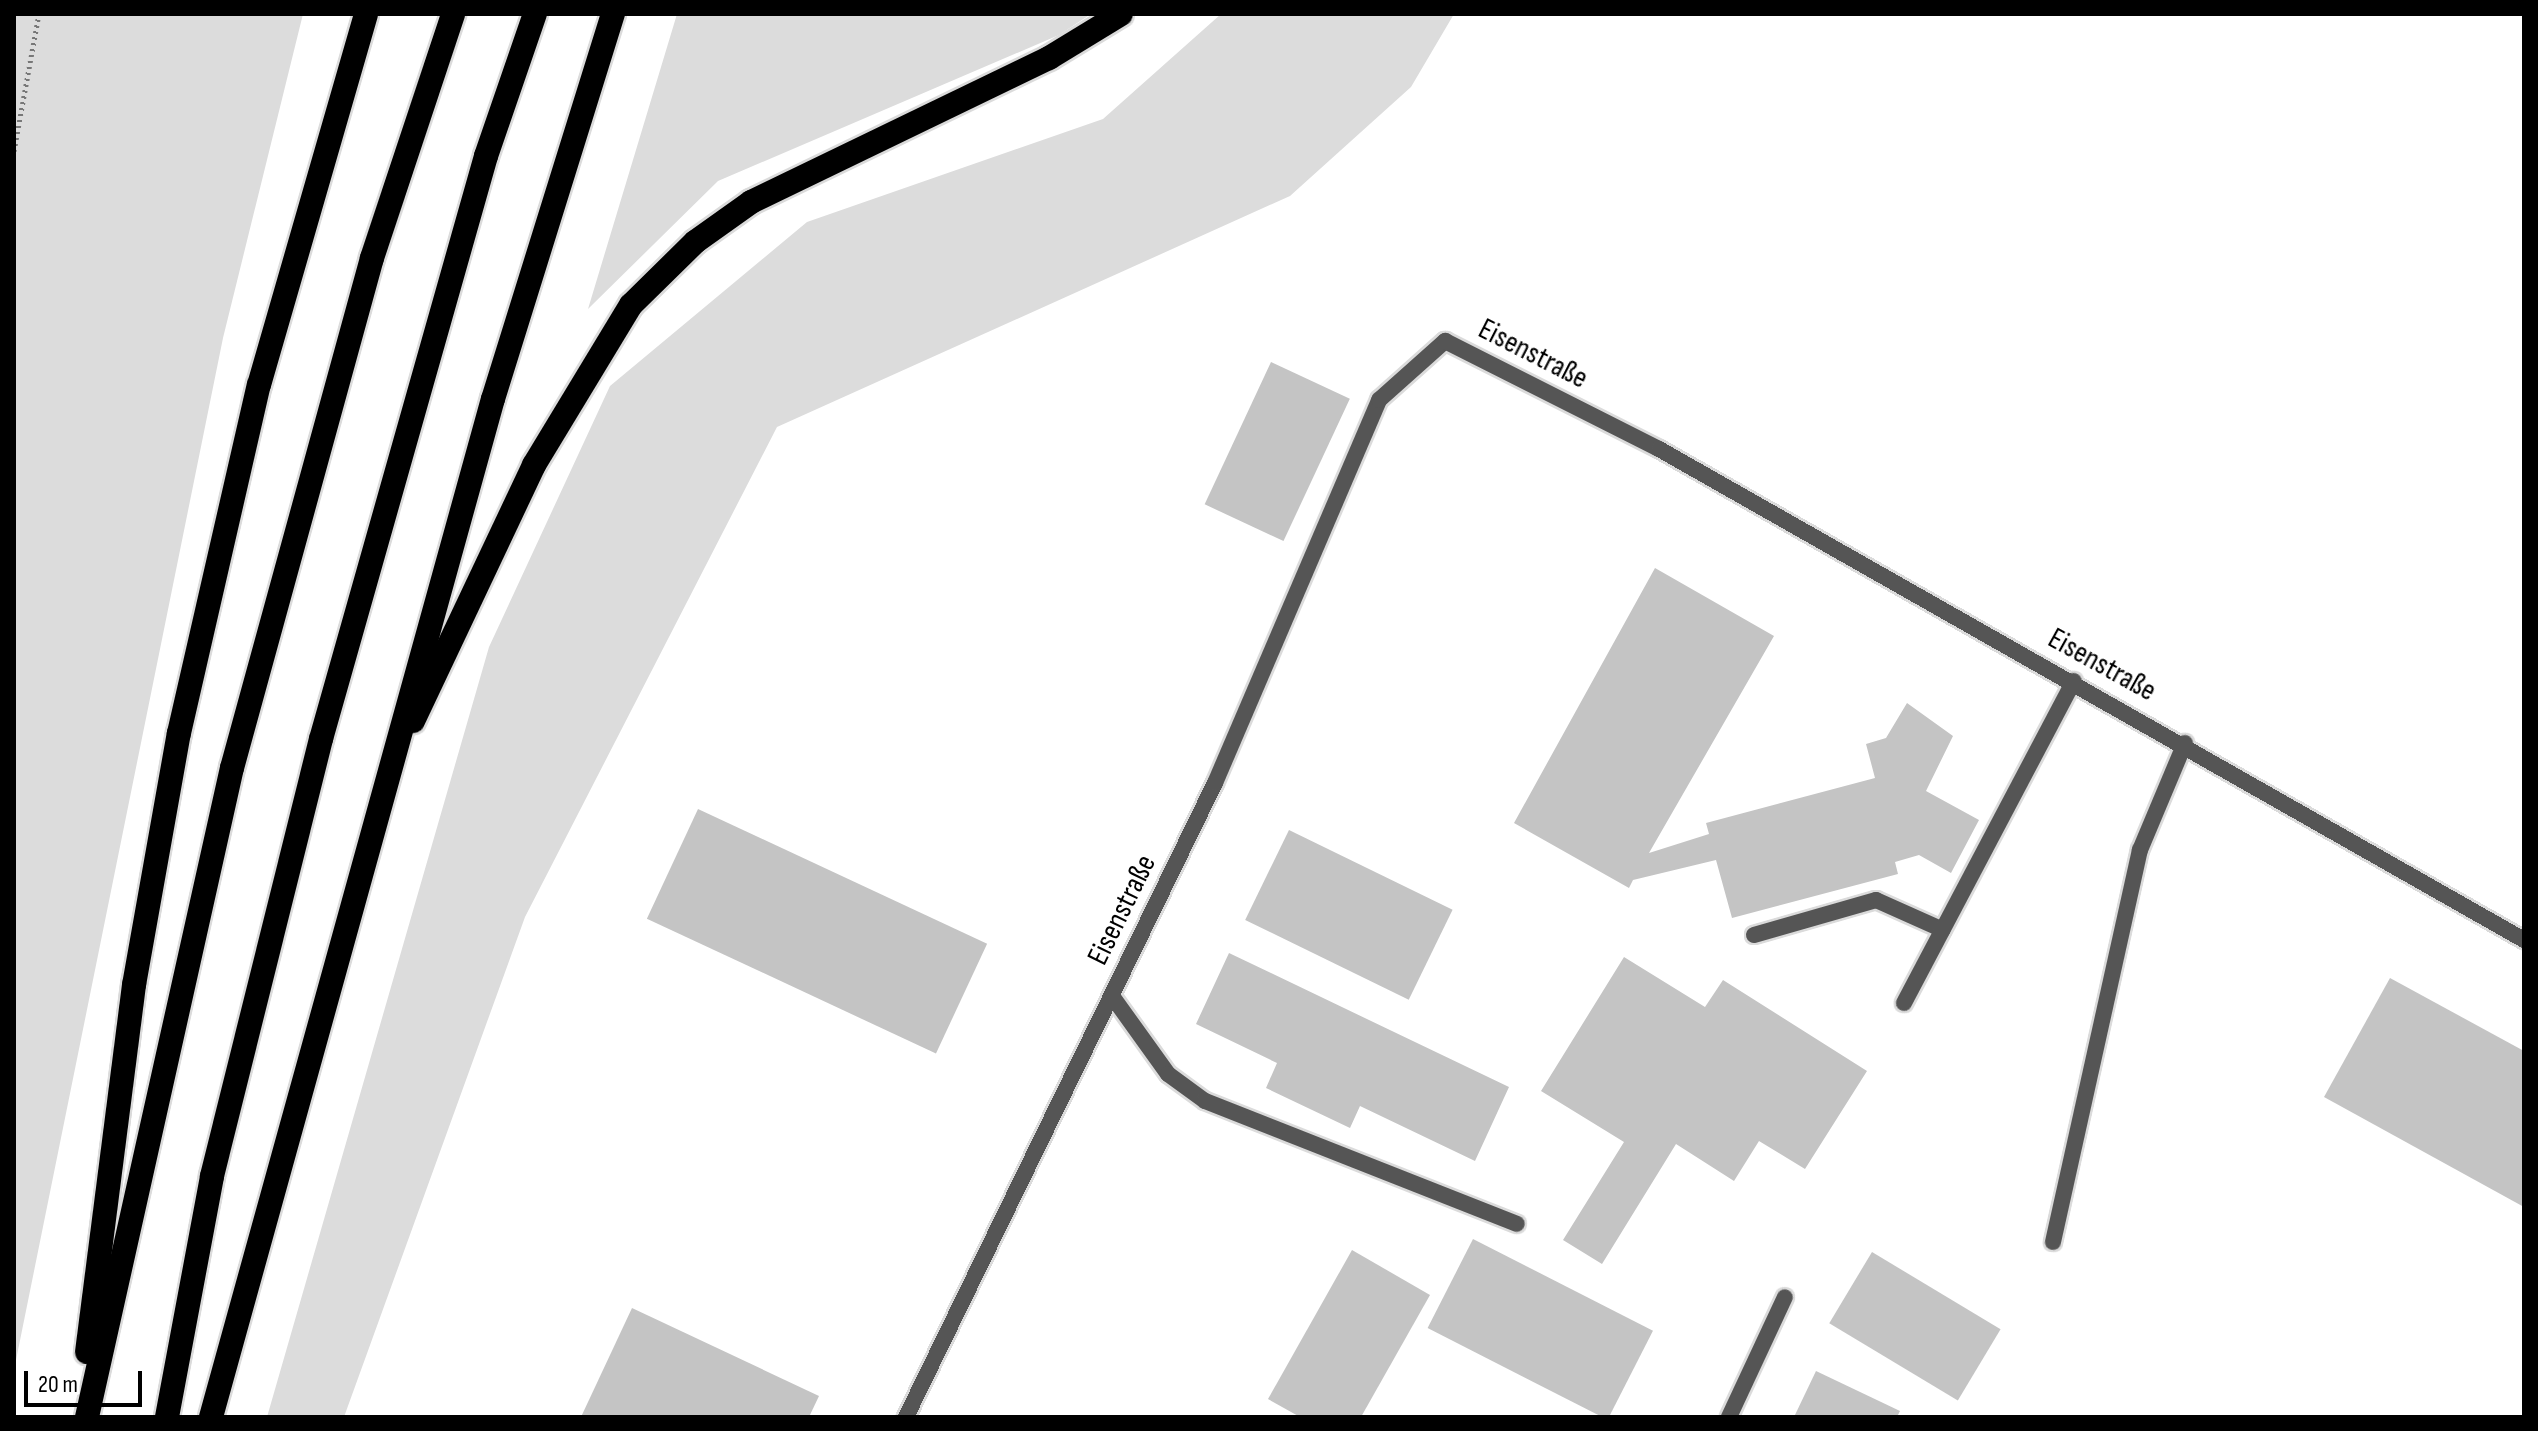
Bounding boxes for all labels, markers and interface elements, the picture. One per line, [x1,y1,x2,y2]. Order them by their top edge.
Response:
street label: Eisenstraße [1472,311,1594,397]
street label: Eisenstraße [2042,621,2162,709]
street label: Eisenstraße [1080,849,1164,971]
scale bar [28,1355,146,1405]
text: 20 m [38,1370,78,1399]

